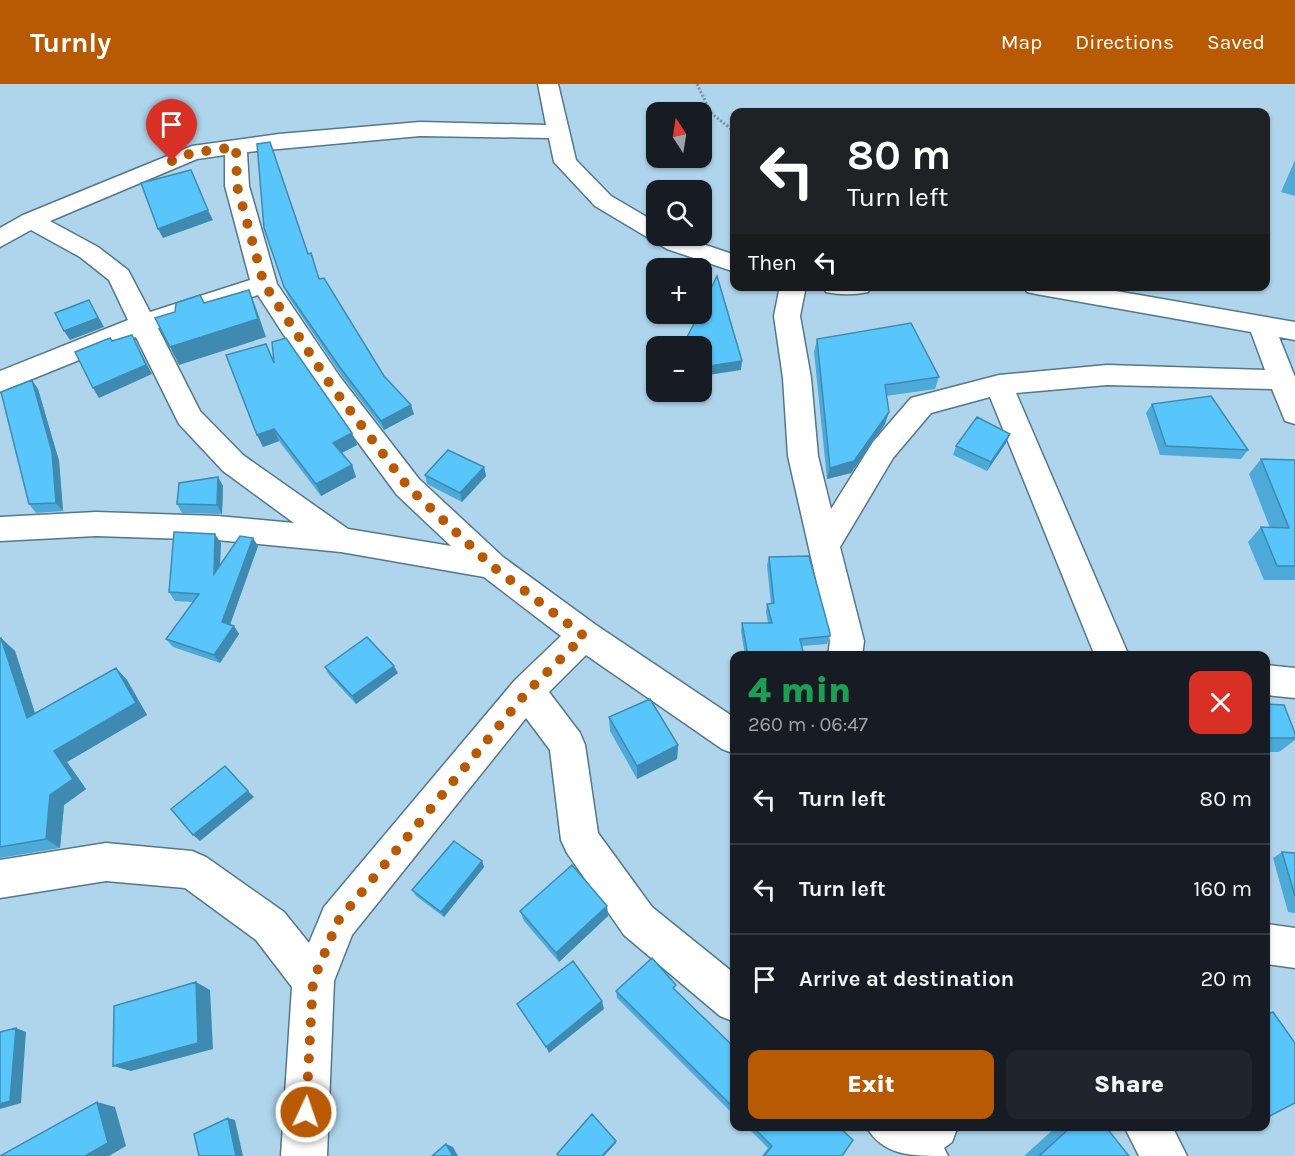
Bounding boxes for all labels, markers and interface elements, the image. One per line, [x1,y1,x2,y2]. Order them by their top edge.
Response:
text: Turnly [30,26,111,59]
text: Map [1001,30,1042,54]
text: Directions [1075,30,1174,54]
text: Saved [1207,30,1265,54]
pin [146,99,197,161]
north arrow [646,102,712,168]
map controls [646,102,712,402]
icon: arrive [155,108,188,141]
text: 80 m [847,130,951,180]
icon: left [748,132,826,210]
button: search [646,180,712,246]
text: Turn left [847,181,948,213]
icon: left [809,246,842,279]
text: Then [748,250,797,276]
button: + [646,258,712,324]
button: − [646,336,712,402]
text: 4 min [748,669,851,711]
button: close [1189,671,1252,734]
text: 260 m · 06:47 [748,713,868,736]
icon: left [748,783,781,816]
text: Turn left [799,786,886,812]
text: 80 m [1200,786,1252,812]
icon: left [748,873,781,906]
text: Turn left [799,876,886,902]
text: 160 m [1193,876,1252,902]
icon: arrive [748,963,781,996]
text: Arrive at destination [799,966,1014,992]
text: 20 m [1200,966,1252,992]
button: Exit [748,1050,994,1119]
button: Share [1006,1050,1252,1119]
position arrow [274,1080,338,1144]

